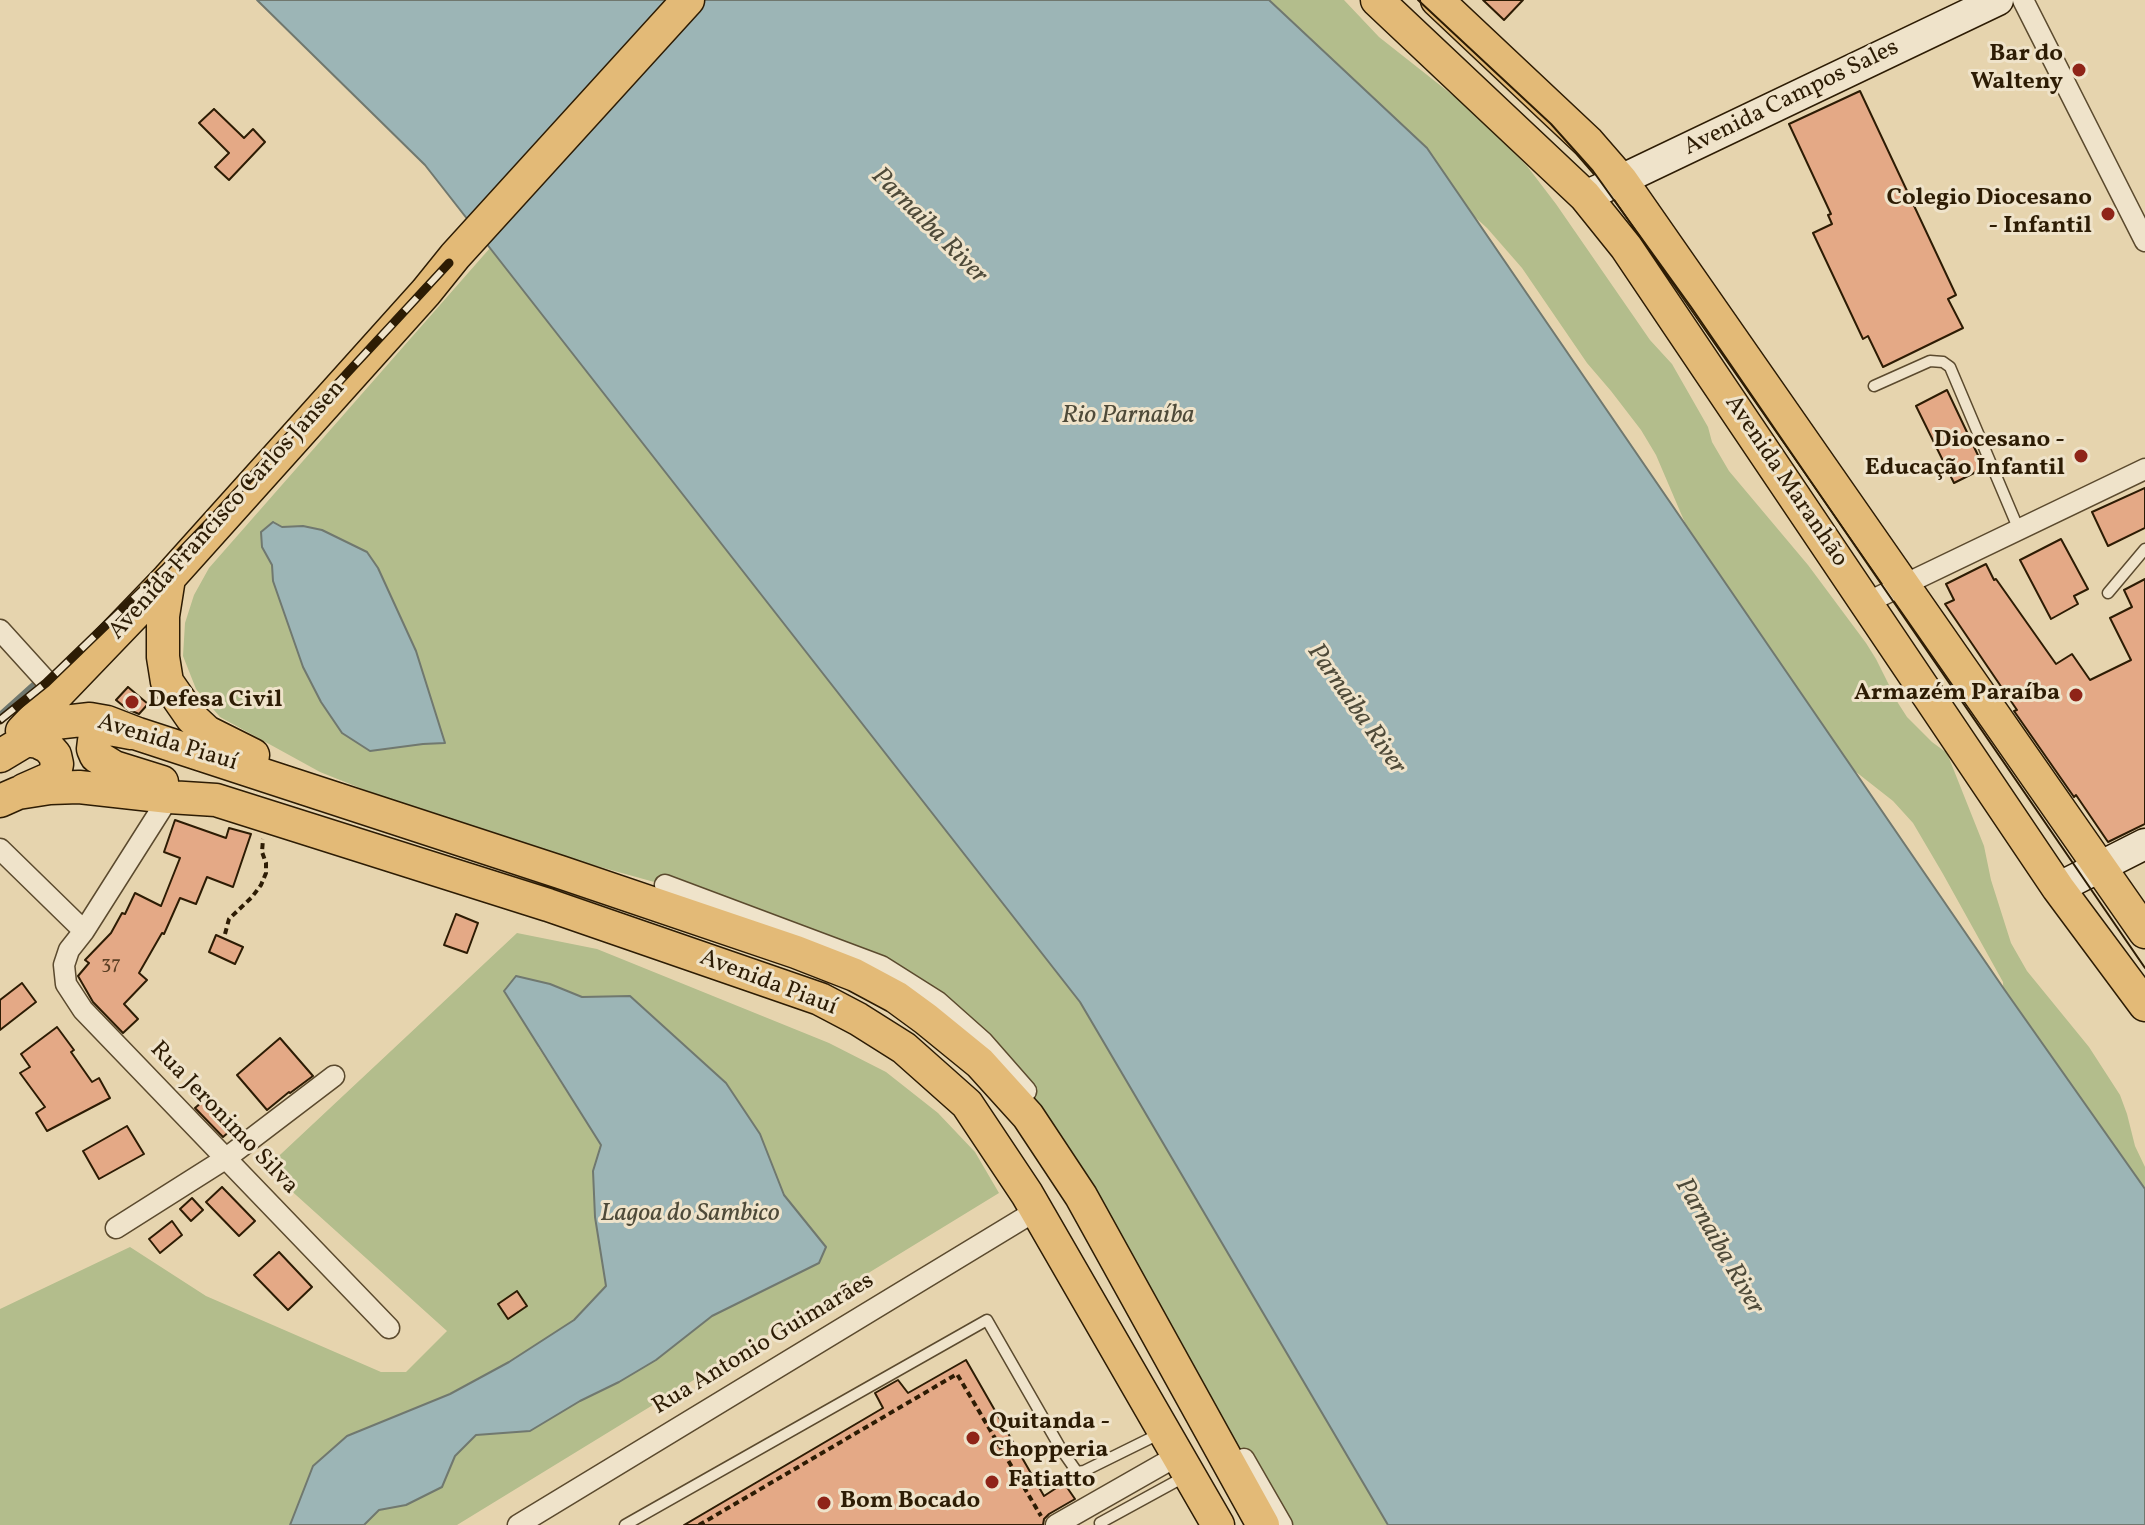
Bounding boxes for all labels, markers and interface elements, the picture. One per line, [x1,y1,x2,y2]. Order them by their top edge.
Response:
street label: Avenida Campos Sales [1680,34,1904,164]
place label: Bar do Walteny [1970,42,2063,98]
marker: Bar do Walteny [2070,61,2088,79]
water label: Parnaiba River [863,162,993,292]
place label: Colegio Diocesano - Infantil [1886,186,2092,242]
marker: Colegio Diocesano - Infantil [2099,205,2117,223]
street label: Avenida Francisco Carlos Jansen [104,375,352,647]
street label: Avenida Maranhão [1717,391,1853,573]
water label: Rio Parnaíba [1061,401,1195,433]
place label: Diocesano - Educação Infantil [1865,428,2065,484]
marker: Diocesano - Educação Infantil [2072,447,2090,465]
water label: Parnaiba River [1299,639,1411,781]
place label: Armazém Paraíba [1854,681,2060,709]
marker: Armazém Paraíba [2067,686,2085,704]
place label: Defesa Civil [148,688,282,716]
marker: Defesa Civil [123,693,141,711]
street label: Avenida Piauí [93,709,241,779]
street label: Avenida Piauí [695,945,841,1023]
house number: 37 [101,953,121,977]
street label: Rua Jeronimo Silva [143,1037,303,1201]
water label: Parnaiba River [1666,1173,1770,1321]
water label: Lagoa do Sambico [600,1199,780,1231]
street label: Rua Antonio Guimarães [648,1267,880,1423]
place label: Quitanda - Chopperia [989,1410,1110,1466]
marker: Quitanda - Chopperia [964,1429,982,1447]
place label: Fatiatto [1008,1468,1095,1496]
marker: Fatiatto [983,1473,1001,1491]
place label: Bom Bocado [840,1489,980,1517]
marker: Bom Bocado [815,1494,833,1512]

